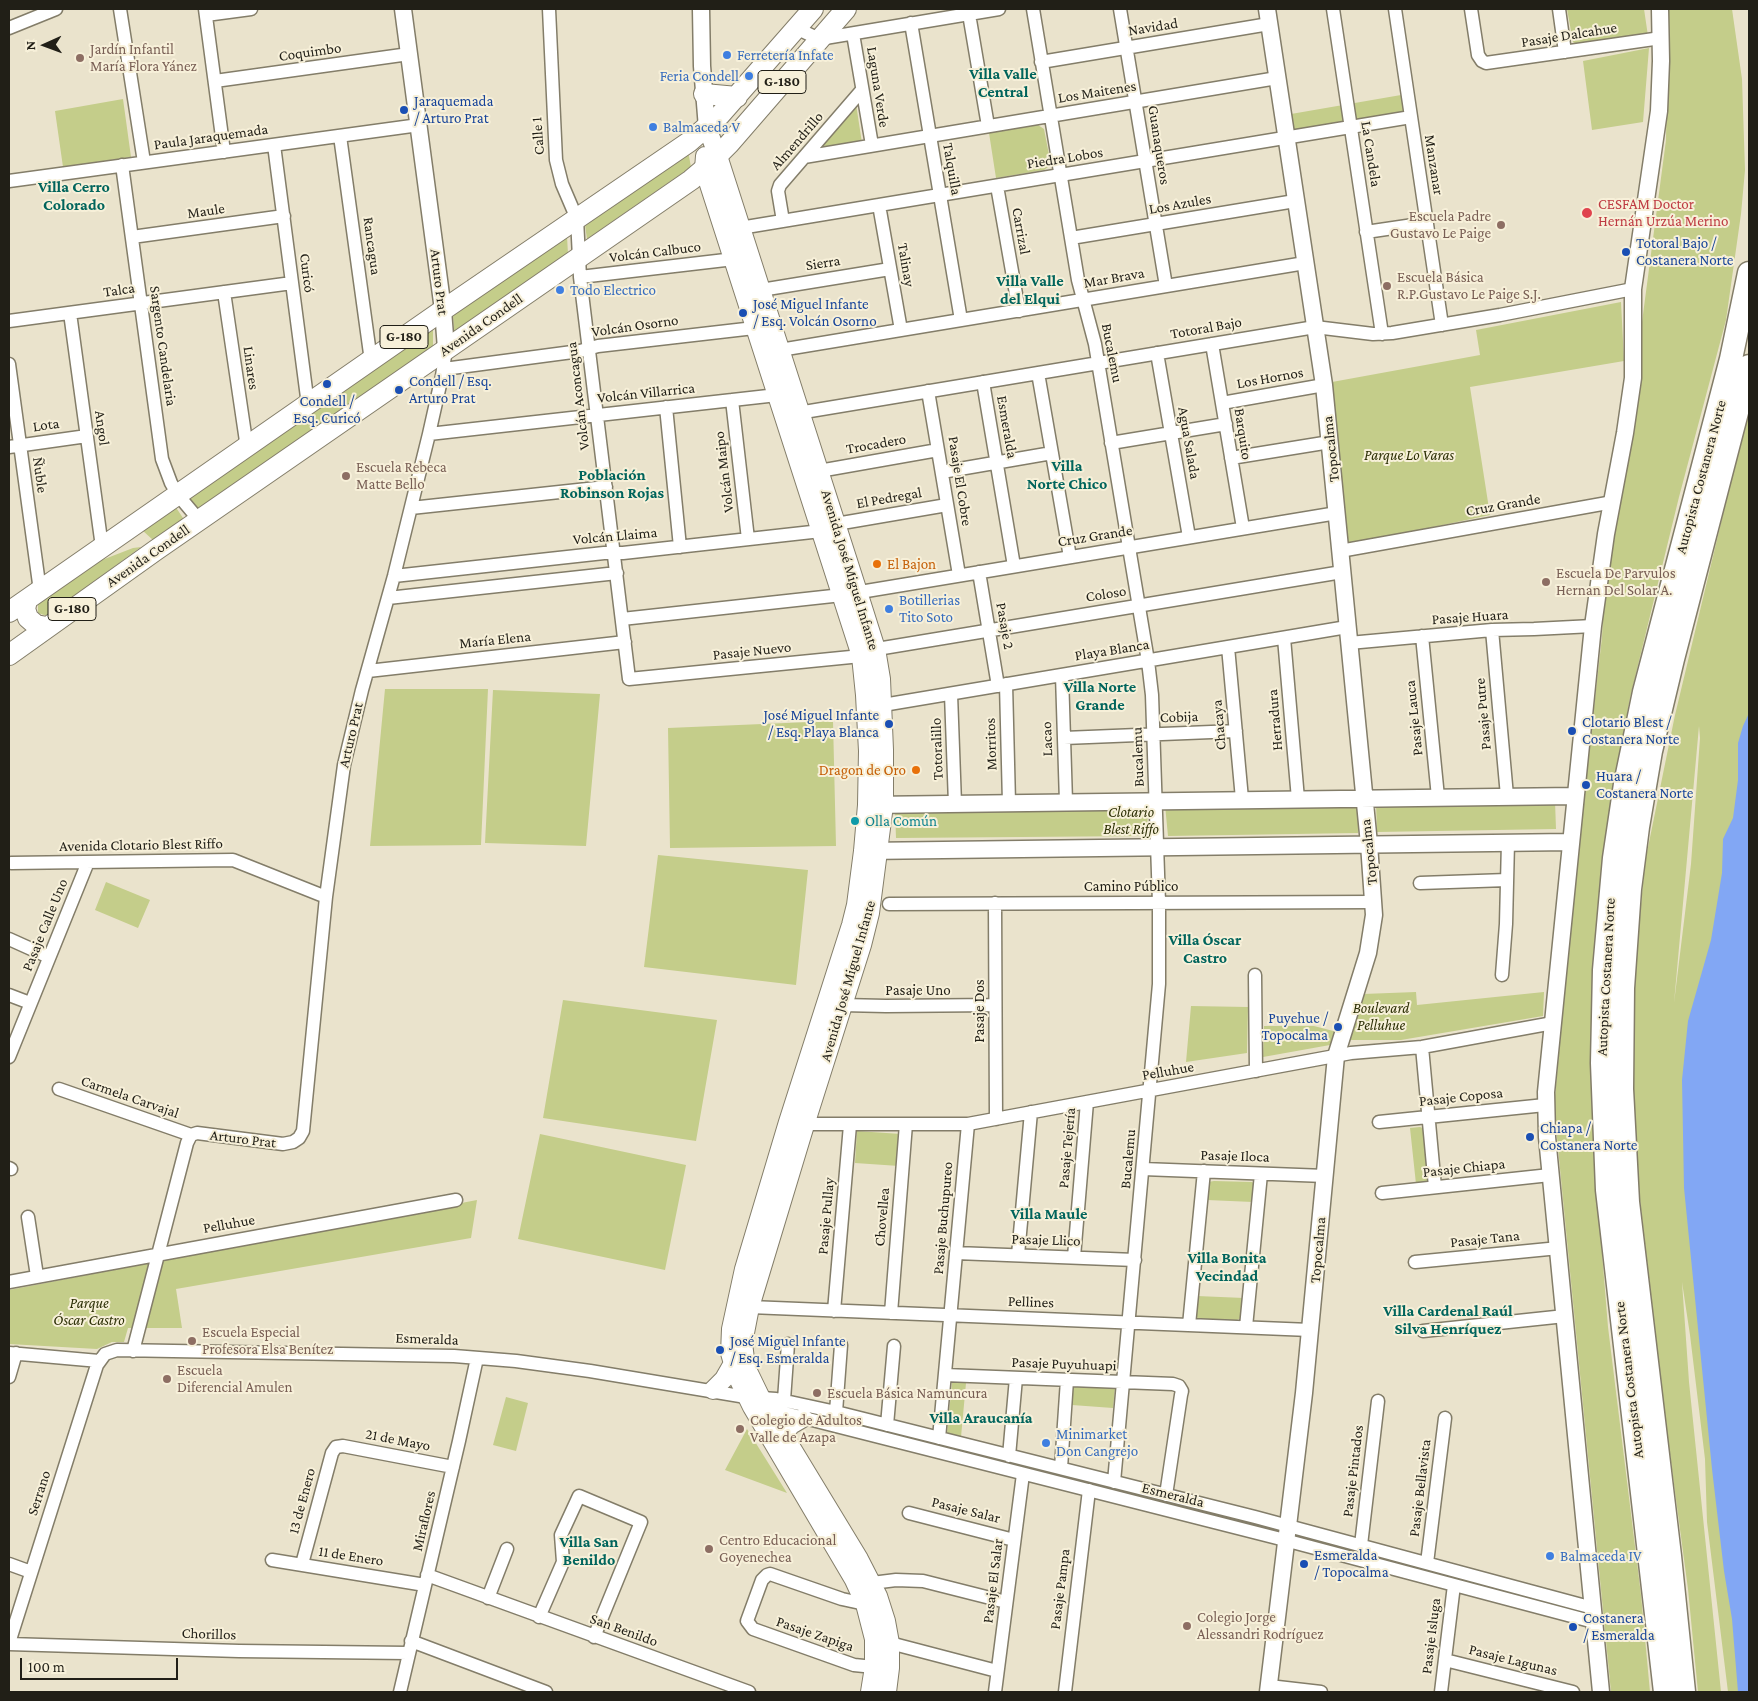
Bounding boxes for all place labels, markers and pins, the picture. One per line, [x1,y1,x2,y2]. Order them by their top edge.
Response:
place label: Jardín Infantil María Flora Yánez [90,40,197,75]
place label: Ferretería Infate [737,46,833,64]
marker: Ferretería Infate [721,49,733,61]
marker: Jardín Infantil María Flora Yánez [74,52,86,64]
place label: Feria Condell [660,67,739,85]
marker: Feria Condell [743,70,755,82]
place label: Jaraquemada / Arturo Prat [414,92,493,127]
marker: Jaraquemada / Arturo Prat [398,104,410,116]
place label: Balmaceda V [663,118,740,136]
marker: Balmaceda V [647,121,659,133]
place label: CESFAM Doctor Hernán Urzúa Merino [1598,195,1728,230]
marker: CESFAM Doctor Hernán Urzúa Merino [1580,206,1594,220]
place label: Escuela Padre Gustavo Le Paige [1390,207,1491,242]
marker: Escuela Padre Gustavo Le Paige [1495,219,1507,231]
place label: Totoral Bajo / Costanera Norte [1636,234,1733,269]
marker: Totoral Bajo / Costanera Norte [1620,246,1632,258]
place label: Escuela Básica R.P.Gustavo Le Paige S.J. [1397,268,1541,303]
marker: Escuela Básica R.P.Gustavo Le Paige S.J. [1381,280,1393,292]
place label: Todo Electrico [570,281,656,299]
marker: Todo Electrico [554,284,566,296]
place label: José Miguel Infante / Esq. Volcán Osorno [753,295,877,330]
marker: José Miguel Infante / Esq. Volcán Osorno [737,307,749,319]
place label: Condell / Esq. Arturo Prat [409,372,492,407]
marker: Condell / Esq. Curicó [321,378,333,390]
marker: Condell / Esq. Arturo Prat [393,384,405,396]
place label: Condell / Esq. Curicó [293,392,361,427]
place label: Escuela Rebeca Matte Bello [356,458,447,493]
marker: Escuela Rebeca Matte Bello [340,470,352,482]
place label: El Bajon [887,555,936,573]
marker: El Bajon [871,558,883,570]
place label: Escuela De Parvulos Hernan Del Solar A. [1556,564,1676,599]
marker: Escuela De Parvulos Hernan Del Solar A. [1540,576,1552,588]
place label: Botillerias Tito Soto [899,591,960,626]
marker: Botillerias Tito Soto [883,603,895,615]
place label: José Miguel Infante / Esq. Playa Blanca [763,706,879,741]
place label: Clotario Blest / Costanera Norte [1582,713,1679,748]
marker: José Miguel Infante / Esq. Playa Blanca [883,718,895,730]
marker: Clotario Blest / Costanera Norte [1566,725,1578,737]
place label: Dragon de Oro [819,761,906,779]
marker: Dragon de Oro [910,764,922,776]
place label: Huara / Costanera Norte [1596,767,1693,802]
marker: Huara / Costanera Norte [1580,779,1592,791]
place label: Olla Común [865,812,937,830]
marker: Olla Común [849,815,861,827]
place label: Puyehue / Topocalma [1262,1009,1328,1044]
marker: Puyehue / Topocalma [1332,1021,1344,1033]
place label: Chiapa / Costanera Norte [1540,1119,1637,1154]
marker: Chiapa / Costanera Norte [1524,1131,1536,1143]
place label: Escuela Especial Profesora Elsa Benítez [202,1323,333,1358]
place label: José Miguel Infante / Esq. Esmeralda [730,1332,846,1367]
marker: Escuela Especial Profesora Elsa Benítez [186,1335,198,1347]
marker: José Miguel Infante / Esq. Esmeralda [714,1344,726,1356]
place label: Escuela Diferencial Amulen [177,1361,293,1396]
marker: Escuela Diferencial Amulen [161,1373,173,1385]
place label: Escuela Básica Namuncura [827,1384,987,1402]
marker: Escuela Básica Namuncura [811,1387,823,1399]
place label: Colegio de Adultos Valle de Azapa [750,1411,862,1446]
marker: Colegio de Adultos Valle de Azapa [734,1423,746,1435]
place label: Minimarket Don Cangrejo [1056,1425,1138,1460]
marker: Minimarket Don Cangrejo [1040,1437,1052,1449]
place label: Centro Educacional Goyenechea [719,1531,836,1566]
marker: Centro Educacional Goyenechea [703,1543,715,1555]
place label: Esmeralda / Topocalma [1314,1546,1389,1581]
place label: Balmaceda IV [1560,1547,1642,1565]
marker: Balmaceda IV [1544,1550,1556,1562]
marker: Esmeralda / Topocalma [1298,1558,1310,1570]
place label: Colegio Jorge Alessandri Rodríguez [1197,1608,1324,1643]
place label: Costanera / Esmeralda [1583,1609,1655,1644]
marker: Colegio Jorge Alessandri Rodríguez [1181,1620,1193,1632]
marker: Costanera / Esmeralda [1567,1621,1579,1633]

